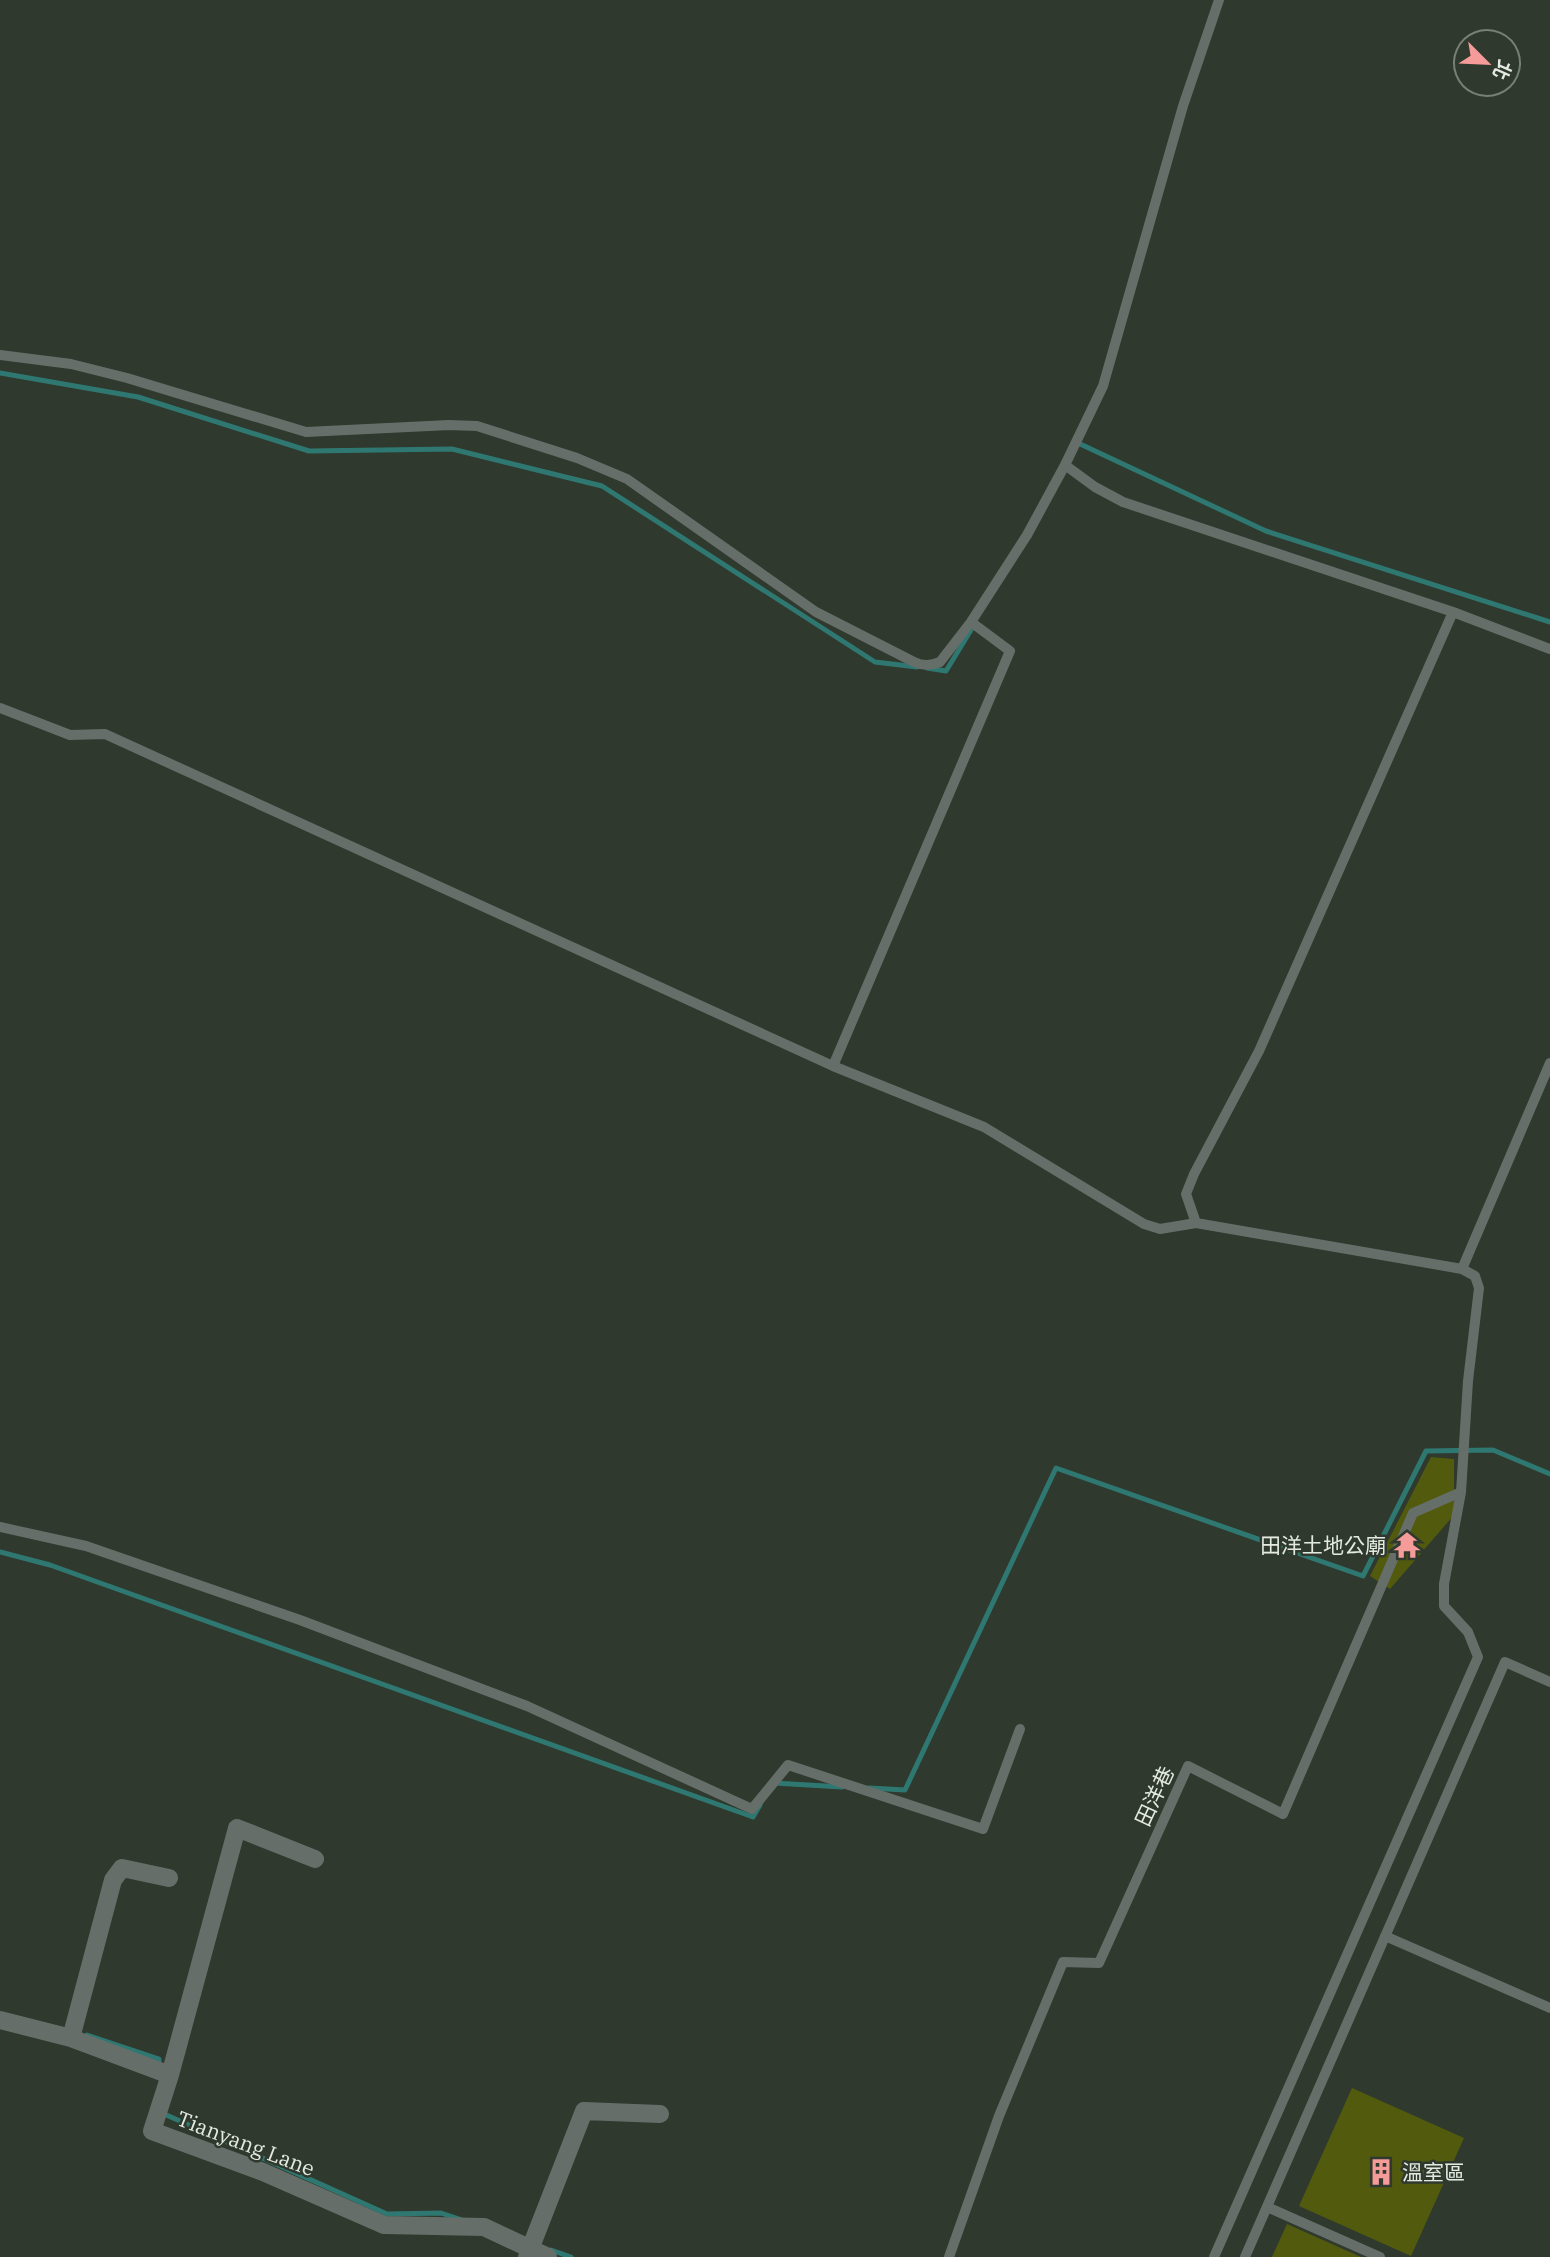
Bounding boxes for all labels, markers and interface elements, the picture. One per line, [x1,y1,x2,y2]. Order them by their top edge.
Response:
north arrow [1452,28,1522,98]
text: 北 [1488,56,1517,83]
temple icon: 田洋土地公廟 [1392,1530,1422,1560]
place label: 田洋土地公廟 [1260,1531,1386,1559]
street label: 田洋巷 [1128,1762,1180,1830]
street label: Tianyang Lane [173,2104,319,2182]
building icon: 溫室區 [1366,2157,1396,2187]
place label: 溫室區 [1402,2158,1465,2186]

